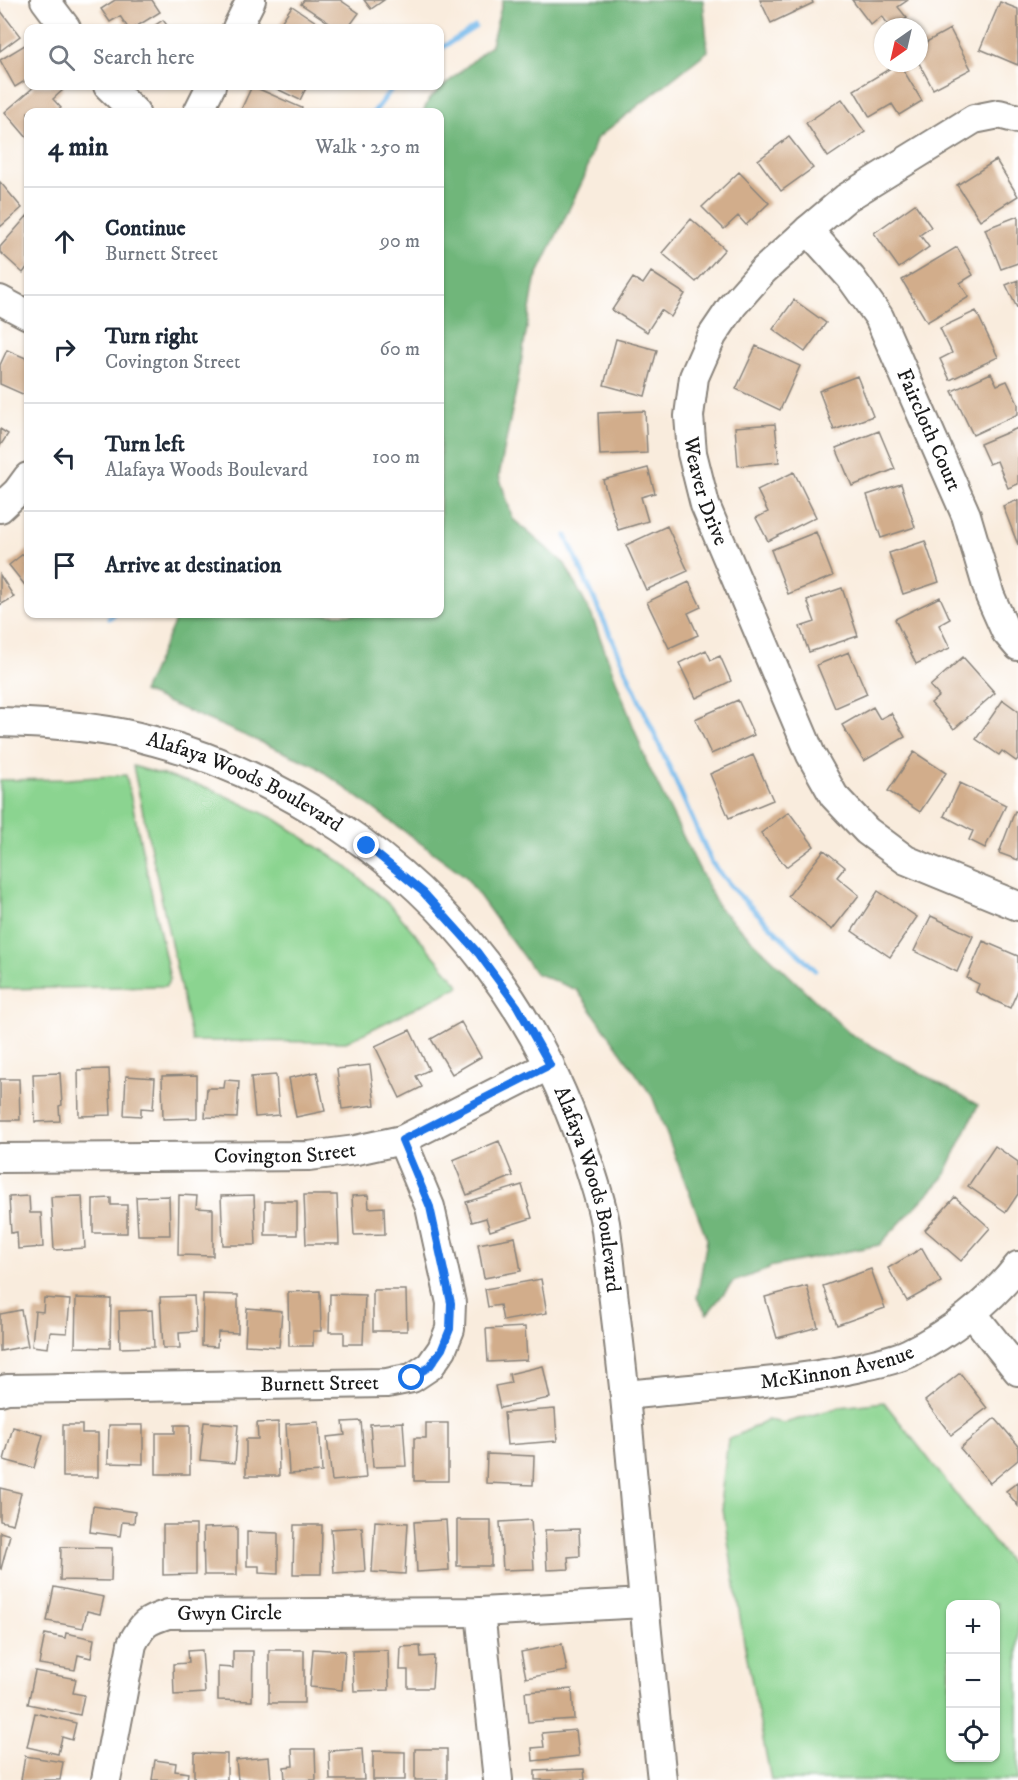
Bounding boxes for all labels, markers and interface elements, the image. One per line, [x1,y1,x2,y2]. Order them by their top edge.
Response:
north arrow [874,18,928,72]
search box [24,24,444,90]
icon: search [45,41,78,74]
text: Search here [93,44,195,71]
text: 4 min [48,131,108,164]
text: Walk · 250 m [315,135,420,160]
text: Continue [105,215,186,242]
icon: ahead [48,225,81,258]
text: 90 m [380,229,420,254]
text: Burnett Street [105,242,218,267]
text: Turn right [105,323,198,350]
icon: right [48,333,81,366]
text: 60 m [380,337,420,362]
text: Covington Street [105,350,240,375]
street label: Faircloth Court [890,365,967,496]
text: Turn left [105,431,185,458]
street label: Weaver Drive [678,434,734,550]
icon: left [48,441,81,474]
text: 100 m [372,445,420,470]
text: Alafaya Woods Boulevard [105,458,308,483]
icon: arrive [48,549,81,582]
text: Arrive at destination [105,552,282,579]
street label: Alafaya Woods Boulevard [144,727,348,838]
route end [353,832,379,858]
street label: Alafaya Woods Boulevard [547,1082,626,1294]
street label: Covington Street [214,1137,358,1170]
street label: McKinnon Avenue [759,1339,919,1395]
route start [398,1364,424,1390]
street label: Burnett Street [260,1370,379,1398]
street label: Gwyn Circle [177,1600,282,1627]
map controls [946,1600,1000,1762]
button: + [946,1600,1000,1654]
button: − [946,1654,1000,1708]
button: locate [946,1708,1000,1762]

